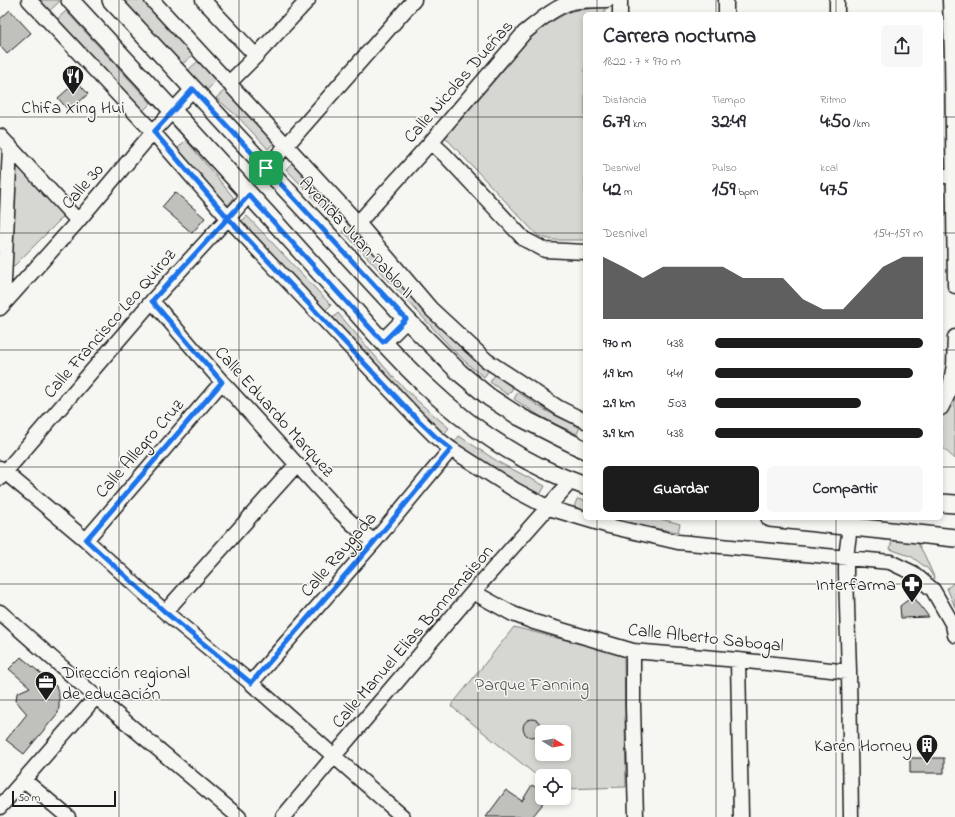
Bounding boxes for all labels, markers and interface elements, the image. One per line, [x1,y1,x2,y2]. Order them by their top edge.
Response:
street label: Calle Nicolas Dueñas [398,15,521,150]
text: Carrera nocturna [603,21,756,53]
button: share [881,25,923,67]
text: 18:22 · 7 × 970 m [603,52,681,71]
restaurant icon: Chifa Xing Hui [60,63,86,96]
text: Distancia [603,92,647,108]
text: Tiempo [712,92,745,108]
text: Ritmo [820,92,846,108]
place label: Chifa Xing Hui [21,96,125,123]
text: 6.79 [603,108,630,137]
text: 32:49 [712,108,746,137]
text: 4:50 [820,108,850,137]
text: km [630,116,646,132]
text: /km [850,116,870,132]
pin [249,151,283,185]
icon: arrive [255,157,277,179]
street label: Calle 30 [56,158,111,216]
text: Desnivel [603,160,640,176]
text: Pulso [712,160,737,176]
text: kcal [820,160,838,176]
street label: Avenida Juan Pablo II [292,172,419,305]
text: 42 [603,176,621,205]
text: 159 [712,176,735,205]
text: 475 [820,176,848,205]
text: m [621,184,632,200]
text: bpm [735,184,759,200]
text: Desnivel [603,224,647,243]
text: 154–159 m [874,224,923,243]
street label: Calle Francisco Leo Quiroz [38,243,183,405]
text: 970 m [603,334,631,353]
text: 4:38 [667,334,684,353]
street label: Calle Eduardo Marquez [208,341,340,484]
text: 1.9 km [603,364,633,383]
text: 4:41 [667,364,683,383]
street label: Calle Allegro Cruz [90,394,192,505]
text: 2.9 km [603,394,635,413]
text: 5:03 [667,394,687,413]
text: 3.9 km [603,424,634,443]
text: 4:38 [667,424,684,443]
button: Guardar [603,466,759,512]
button: Compartir [767,466,923,512]
street label: Calle Raygada [295,507,385,604]
street label: Calle Manuel Elias Bonnemaison [326,540,501,735]
pharmacy icon: Interfarma [899,571,925,604]
place label: Interfarma [816,573,896,599]
street label: Calle Alberto Sabogal [627,618,785,661]
place label: Dirección regional de educación [61,661,190,708]
office icon: Dirección regional de educación [33,669,59,702]
park label: Parque Fanning [475,673,589,700]
north arrow [535,725,571,761]
map controls [535,725,571,805]
building icon: Karen Horney [914,732,940,765]
place label: Karen Horney [814,734,912,760]
button: locate [535,769,571,805]
scale bar [12,789,116,808]
text: 50 m [18,790,40,806]

